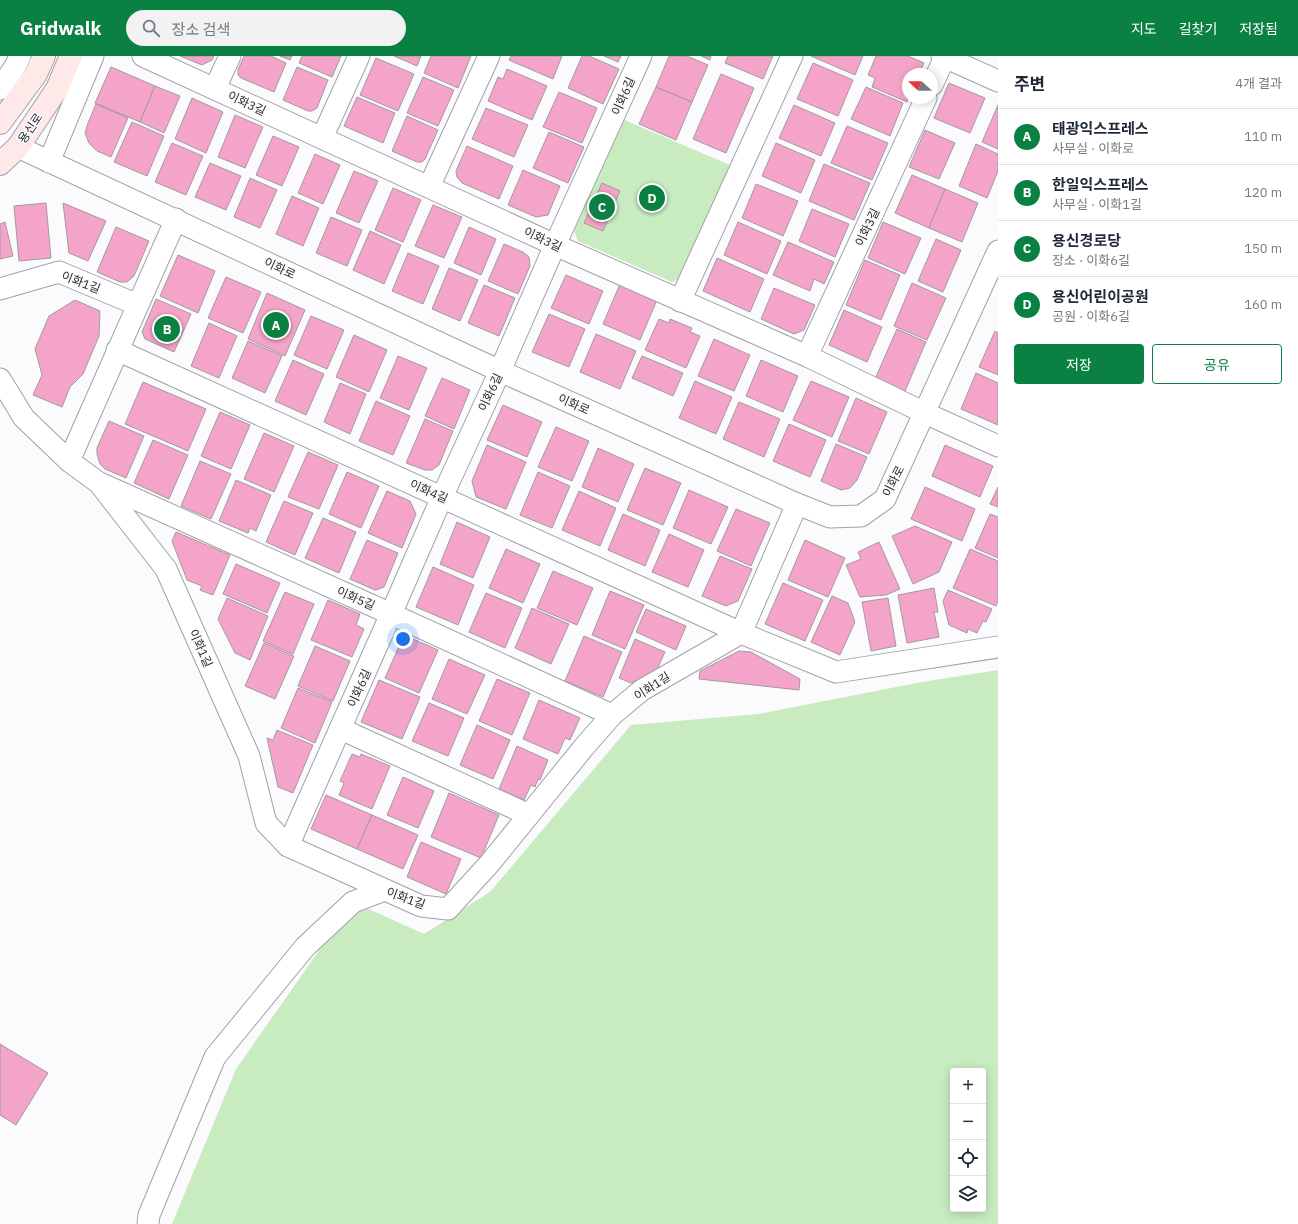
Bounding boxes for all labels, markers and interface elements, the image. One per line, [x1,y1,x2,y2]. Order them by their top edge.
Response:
search box [126,10,406,46]
text: Gridwalk [20,16,102,40]
icon: search [140,17,162,39]
text: 장소 검색 [172,20,230,39]
text: 지도 [1131,20,1157,38]
text: 길찾기 [1179,20,1217,38]
text: 저장됨 [1239,20,1278,38]
north arrow [902,68,938,104]
text: 주변 [1014,73,1045,95]
street label: 이화6길 [608,75,638,117]
text: 4개 결과 [1235,75,1282,92]
street label: 이화3길 [226,88,268,118]
street label: 용신로 [15,110,45,146]
text: 태광익스프레스 [1052,119,1149,138]
text: A [1023,128,1031,145]
text: 110 m [1244,128,1282,145]
text: 사무실 · 이화로 [1052,140,1134,157]
text: 한일익스프레스 [1052,175,1149,194]
pin: D [639,183,665,213]
text: B [1023,184,1031,201]
text: 120 m [1244,184,1282,201]
pin: C [589,192,615,222]
text: 사무실 · 이화1길 [1052,196,1142,213]
street label: 이화3길 [852,206,882,248]
street label: 이화3길 [522,224,564,254]
text: 용신경로당 [1052,231,1121,250]
text: C [1023,240,1031,257]
text: 150 m [1244,240,1282,257]
text: 장소 · 이화6길 [1052,252,1130,269]
street label: 이화로 [262,254,298,282]
street label: 이화1길 [59,268,103,296]
text: 용신어린이공원 [1052,287,1149,306]
text: D [1022,296,1032,313]
text: 160 m [1244,296,1282,313]
text: 공원 · 이화6길 [1052,308,1130,325]
pin: A [263,310,289,340]
pin: B [154,314,180,344]
button: 저장 [1014,344,1144,384]
button: 공유 [1152,344,1282,384]
street label: 이화6길 [475,371,505,413]
street label: 이화로 [556,390,592,418]
street label: 이화로 [879,463,907,499]
street label: 이화4길 [408,476,450,506]
street label: 이화5길 [335,583,377,613]
street label: 이화1길 [186,627,216,669]
your location [393,629,413,649]
street label: 이화6길 [344,667,374,709]
street label: 이화1길 [631,669,673,703]
street label: 이화1길 [384,884,428,912]
map controls [950,1068,986,1212]
button: + [950,1068,986,1104]
button: − [950,1104,986,1140]
button: locate [950,1140,986,1176]
button: layers [950,1176,986,1212]

